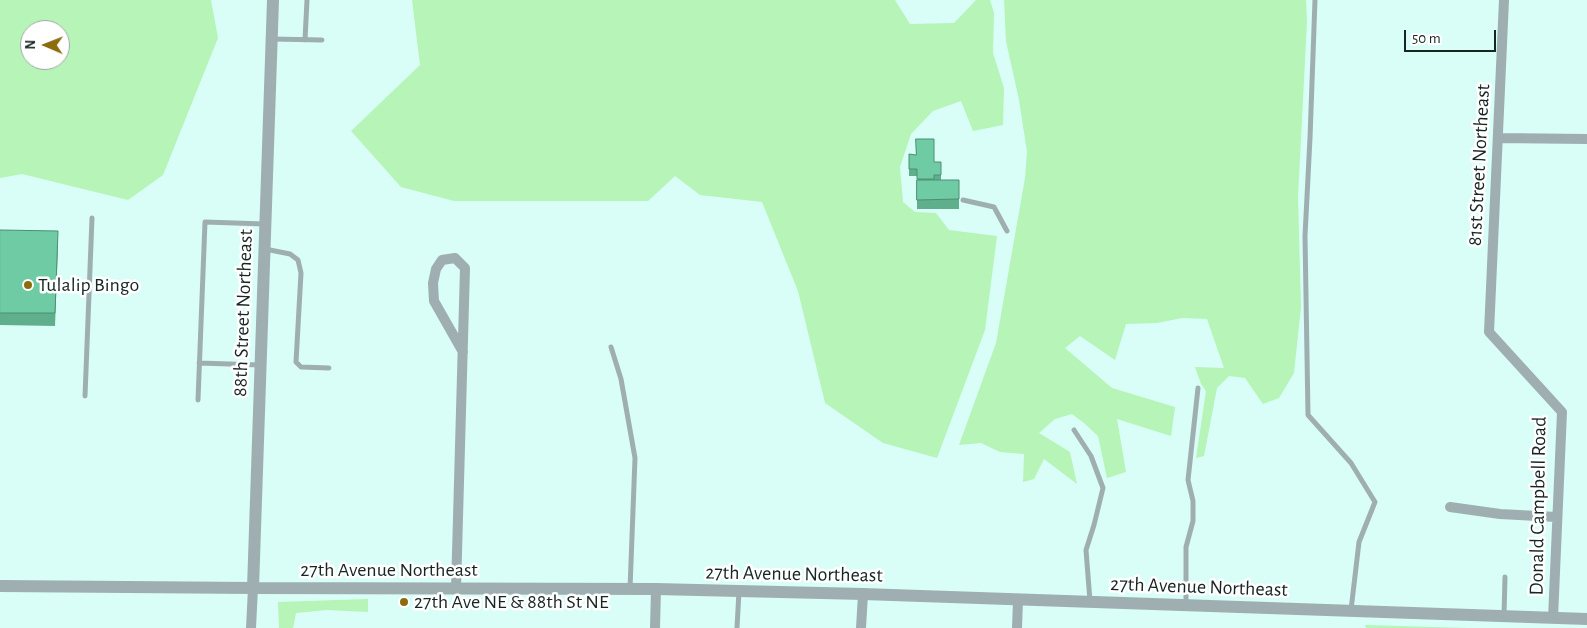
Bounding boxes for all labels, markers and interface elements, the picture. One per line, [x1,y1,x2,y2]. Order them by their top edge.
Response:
north arrow [20,20,70,70]
scale bar [1407,20,1500,52]
text: 50 m [1412,31,1441,46]
text: N [24,40,38,50]
street label: 81st Street Northeast [1463,83,1495,247]
street label: 88th Street Northeast [228,229,258,397]
place label: Tulalip Bingo [38,273,139,297]
marker: Tulalip Bingo [22,279,34,291]
street label: Donald Campbell Road [1524,416,1552,596]
street label: 27th Avenue Northeast [300,558,478,582]
street label: 27th Avenue Northeast [705,560,883,588]
street label: 27th Avenue Northeast [1110,572,1288,602]
place label: 27th Ave NE & 88th St NE [414,590,609,614]
marker: 27th Ave NE & 88th St NE [398,596,410,608]

